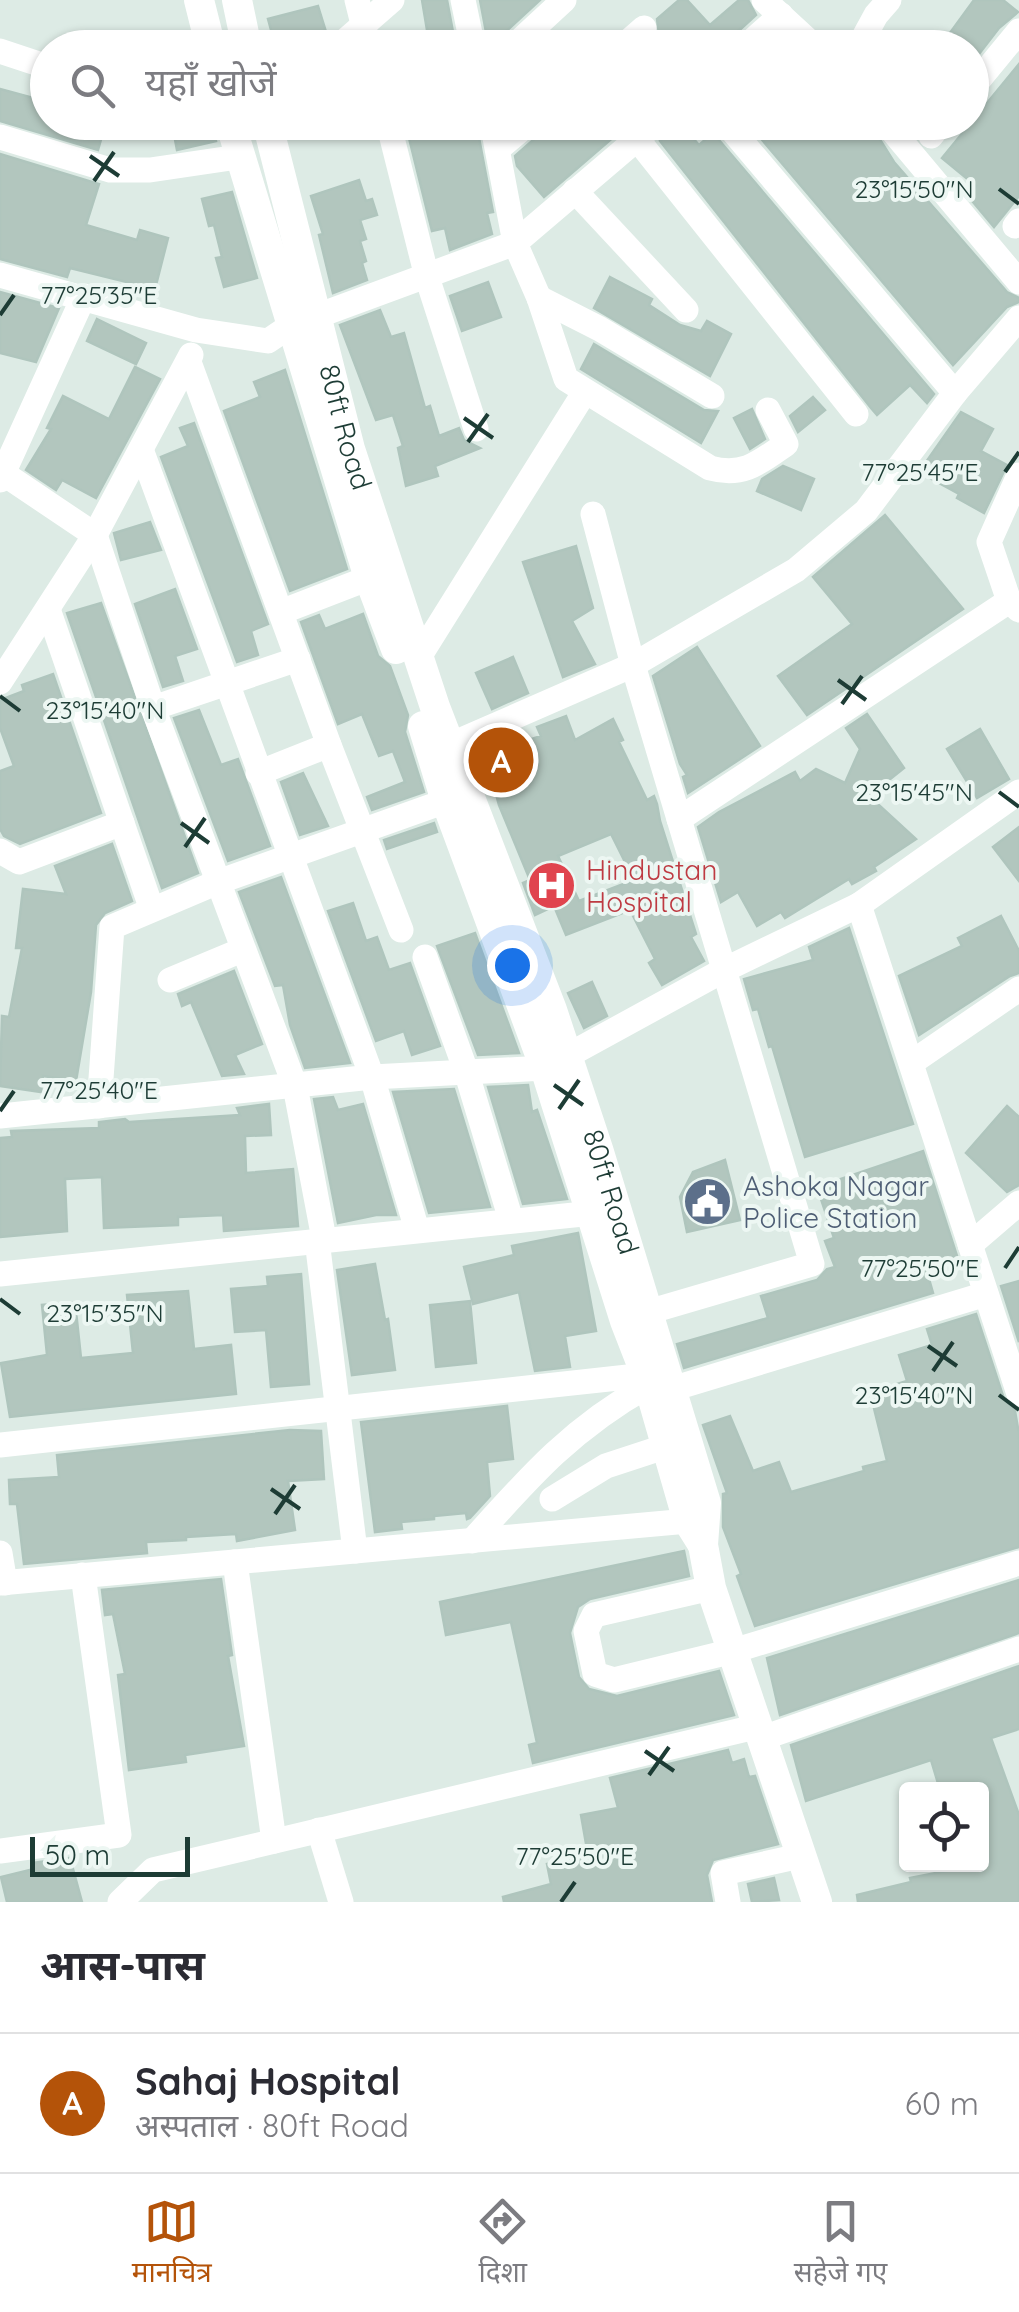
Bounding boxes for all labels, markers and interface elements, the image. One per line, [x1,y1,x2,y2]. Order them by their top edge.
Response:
search box [30,30,989,140]
icon: search [65,58,120,113]
text: यहाँ खोजें [145,58,277,106]
text: 23°15'50"N [854,173,974,204]
text: 77°25'35"E [41,279,157,310]
street label: 80ft Road [312,361,380,494]
text: 77°25'45"E [861,456,979,487]
text: 23°15'40"N [46,694,164,725]
pin: A [468,722,534,798]
text: 23°15'45"N [855,776,973,807]
place label: Hindustan Hospital [586,852,717,919]
hospital icon: Hindustan Hospital [525,860,577,912]
your location [487,940,538,991]
text: 77°25'40"E [40,1074,158,1105]
street label: 80ft Road [576,1125,647,1258]
place label: Ashoka Nagar Police Station [743,1168,929,1235]
public building icon: Ashoka Nagar Police Station [682,1176,734,1228]
text: 77°25'50"E [861,1252,979,1283]
text: 23°15'35"N [46,1297,164,1328]
text: 23°15'40"N [855,1379,973,1410]
map controls [899,1782,989,1872]
button: locate [899,1782,989,1872]
scale bar [30,1832,190,1876]
text: 50 m [45,1837,110,1872]
text: 77°25'50"E [516,1840,634,1871]
text: आस-पास [40,1938,205,1991]
text: Sahaj Hospital [135,2057,401,2105]
text: A [62,2083,83,2123]
text: 60 m [905,2083,979,2123]
text: अस्पताल · 80ft Road [135,2105,409,2145]
tab: मानचित्र [132,2194,212,2293]
tab: दिशा [475,2194,530,2293]
tab: सहेजे गए [794,2194,887,2293]

